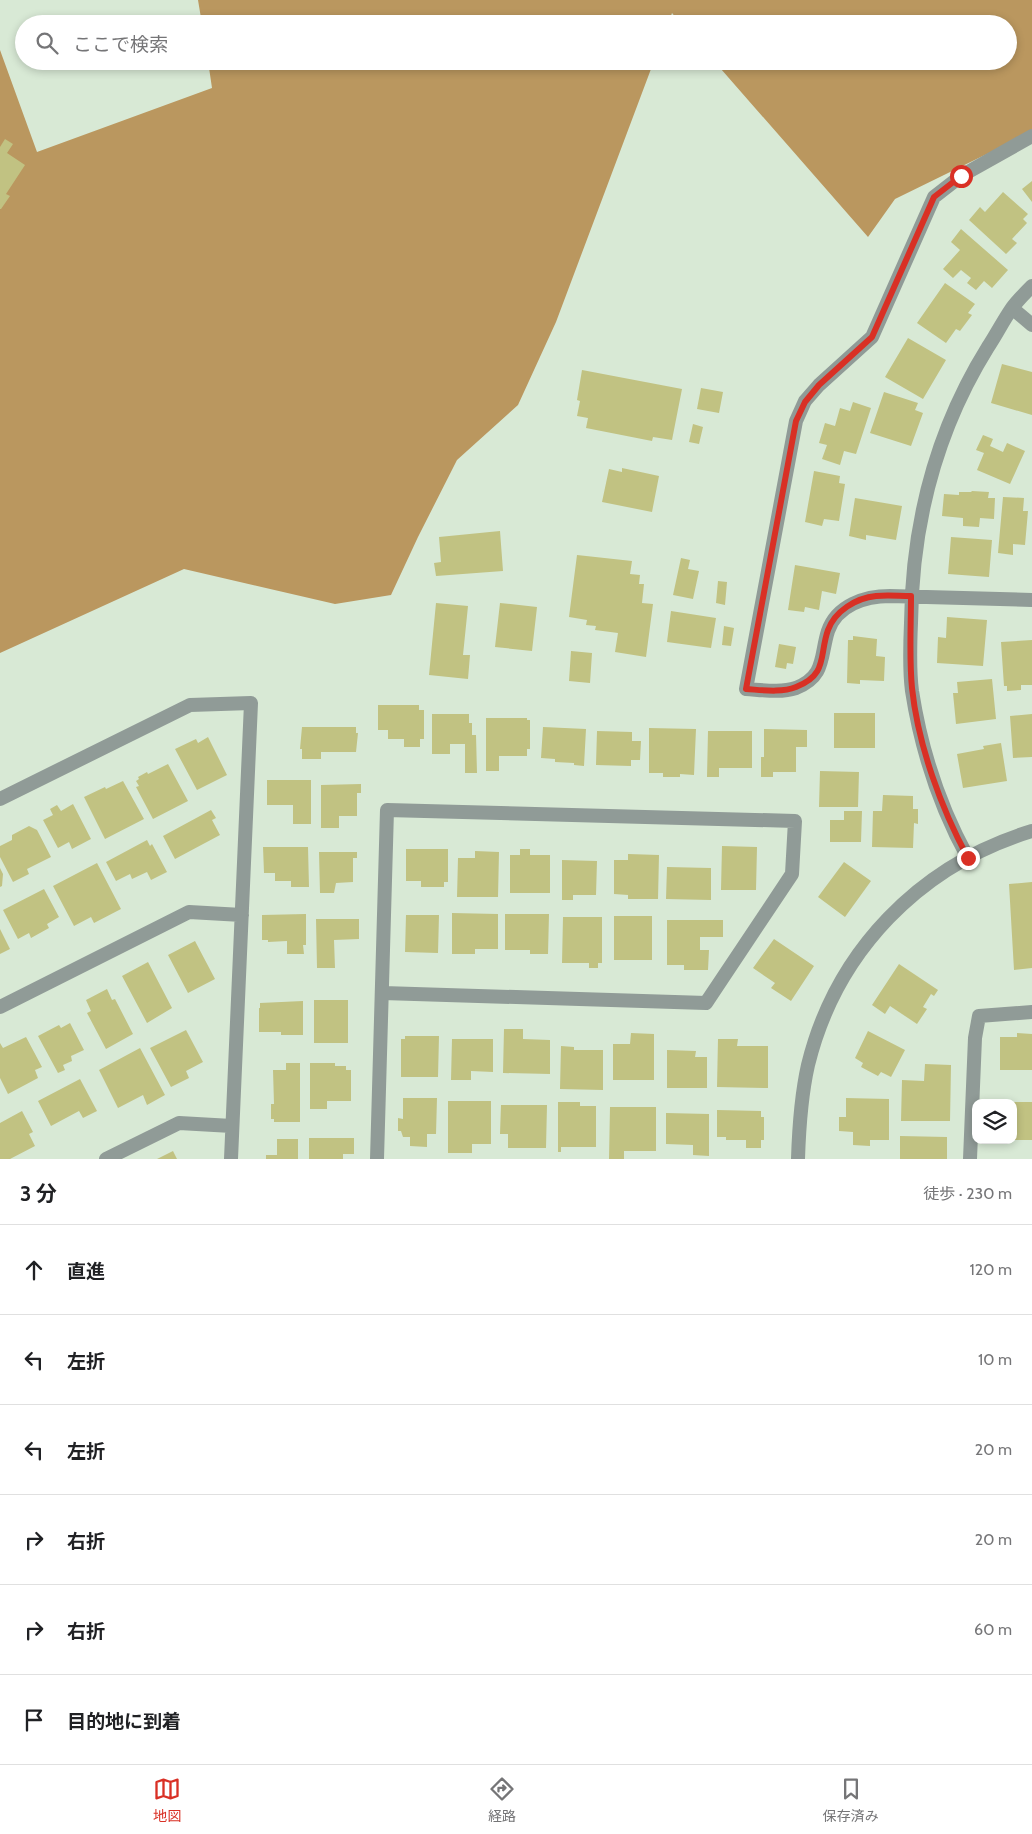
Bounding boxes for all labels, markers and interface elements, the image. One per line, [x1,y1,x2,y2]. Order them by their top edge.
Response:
search box [15,15,1017,70]
icon: search [33,29,61,57]
text: ここで検索 [73,33,168,56]
route start [950,165,973,188]
route end [957,847,980,870]
map controls [972,1099,1017,1144]
button: layers [972,1099,1017,1144]
text: 3 分 [20,1181,57,1206]
text: 徒歩 · 230 m [923,1184,1012,1203]
icon: ahead [20,1256,48,1284]
text: 直進 [67,1260,105,1283]
text: 120 m [970,1260,1012,1279]
icon: left [20,1346,48,1374]
text: 左折 [67,1350,105,1373]
text: 10 m [978,1350,1012,1369]
icon: left [20,1436,48,1464]
text: 左折 [67,1440,105,1463]
text: 20 m [975,1440,1012,1459]
icon: right [20,1526,48,1554]
text: 右折 [67,1530,105,1553]
text: 20 m [975,1530,1012,1549]
icon: right [20,1616,48,1644]
text: 右折 [67,1620,105,1643]
text: 60 m [974,1620,1012,1639]
icon: arrive [20,1706,48,1734]
text: 目的地に到着 [67,1710,181,1733]
tab: 地図 [153,1775,181,1825]
tab: 経路 [488,1775,516,1825]
tab: 保存済み [823,1775,879,1825]

